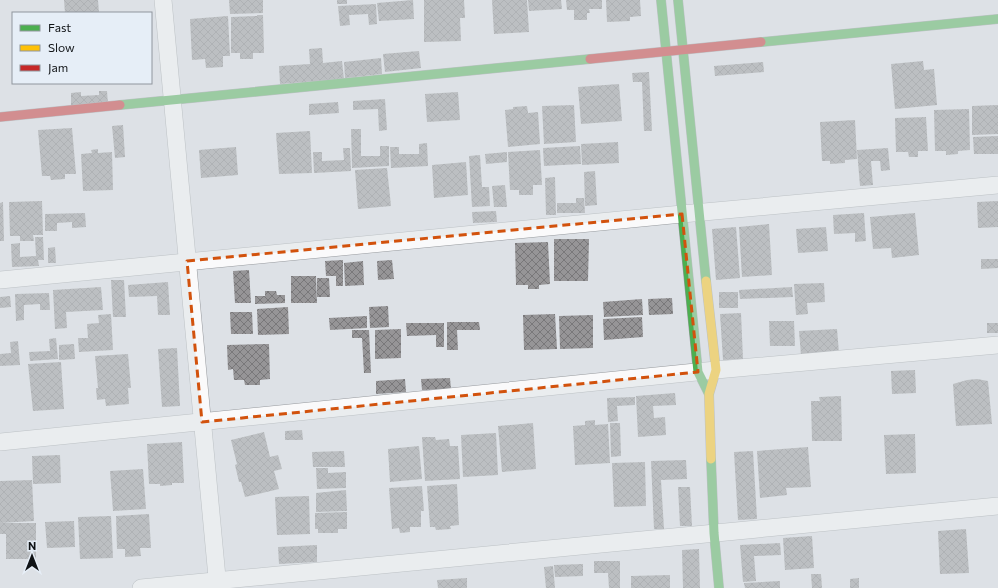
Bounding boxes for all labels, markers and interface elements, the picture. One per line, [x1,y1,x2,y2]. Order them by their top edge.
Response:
legend [12,12,152,84]
text: Fast [48,20,71,34]
text: Slow [48,40,75,54]
text: Jam [48,60,68,75]
north arrow [12,536,52,576]
text: N [28,539,36,552]

